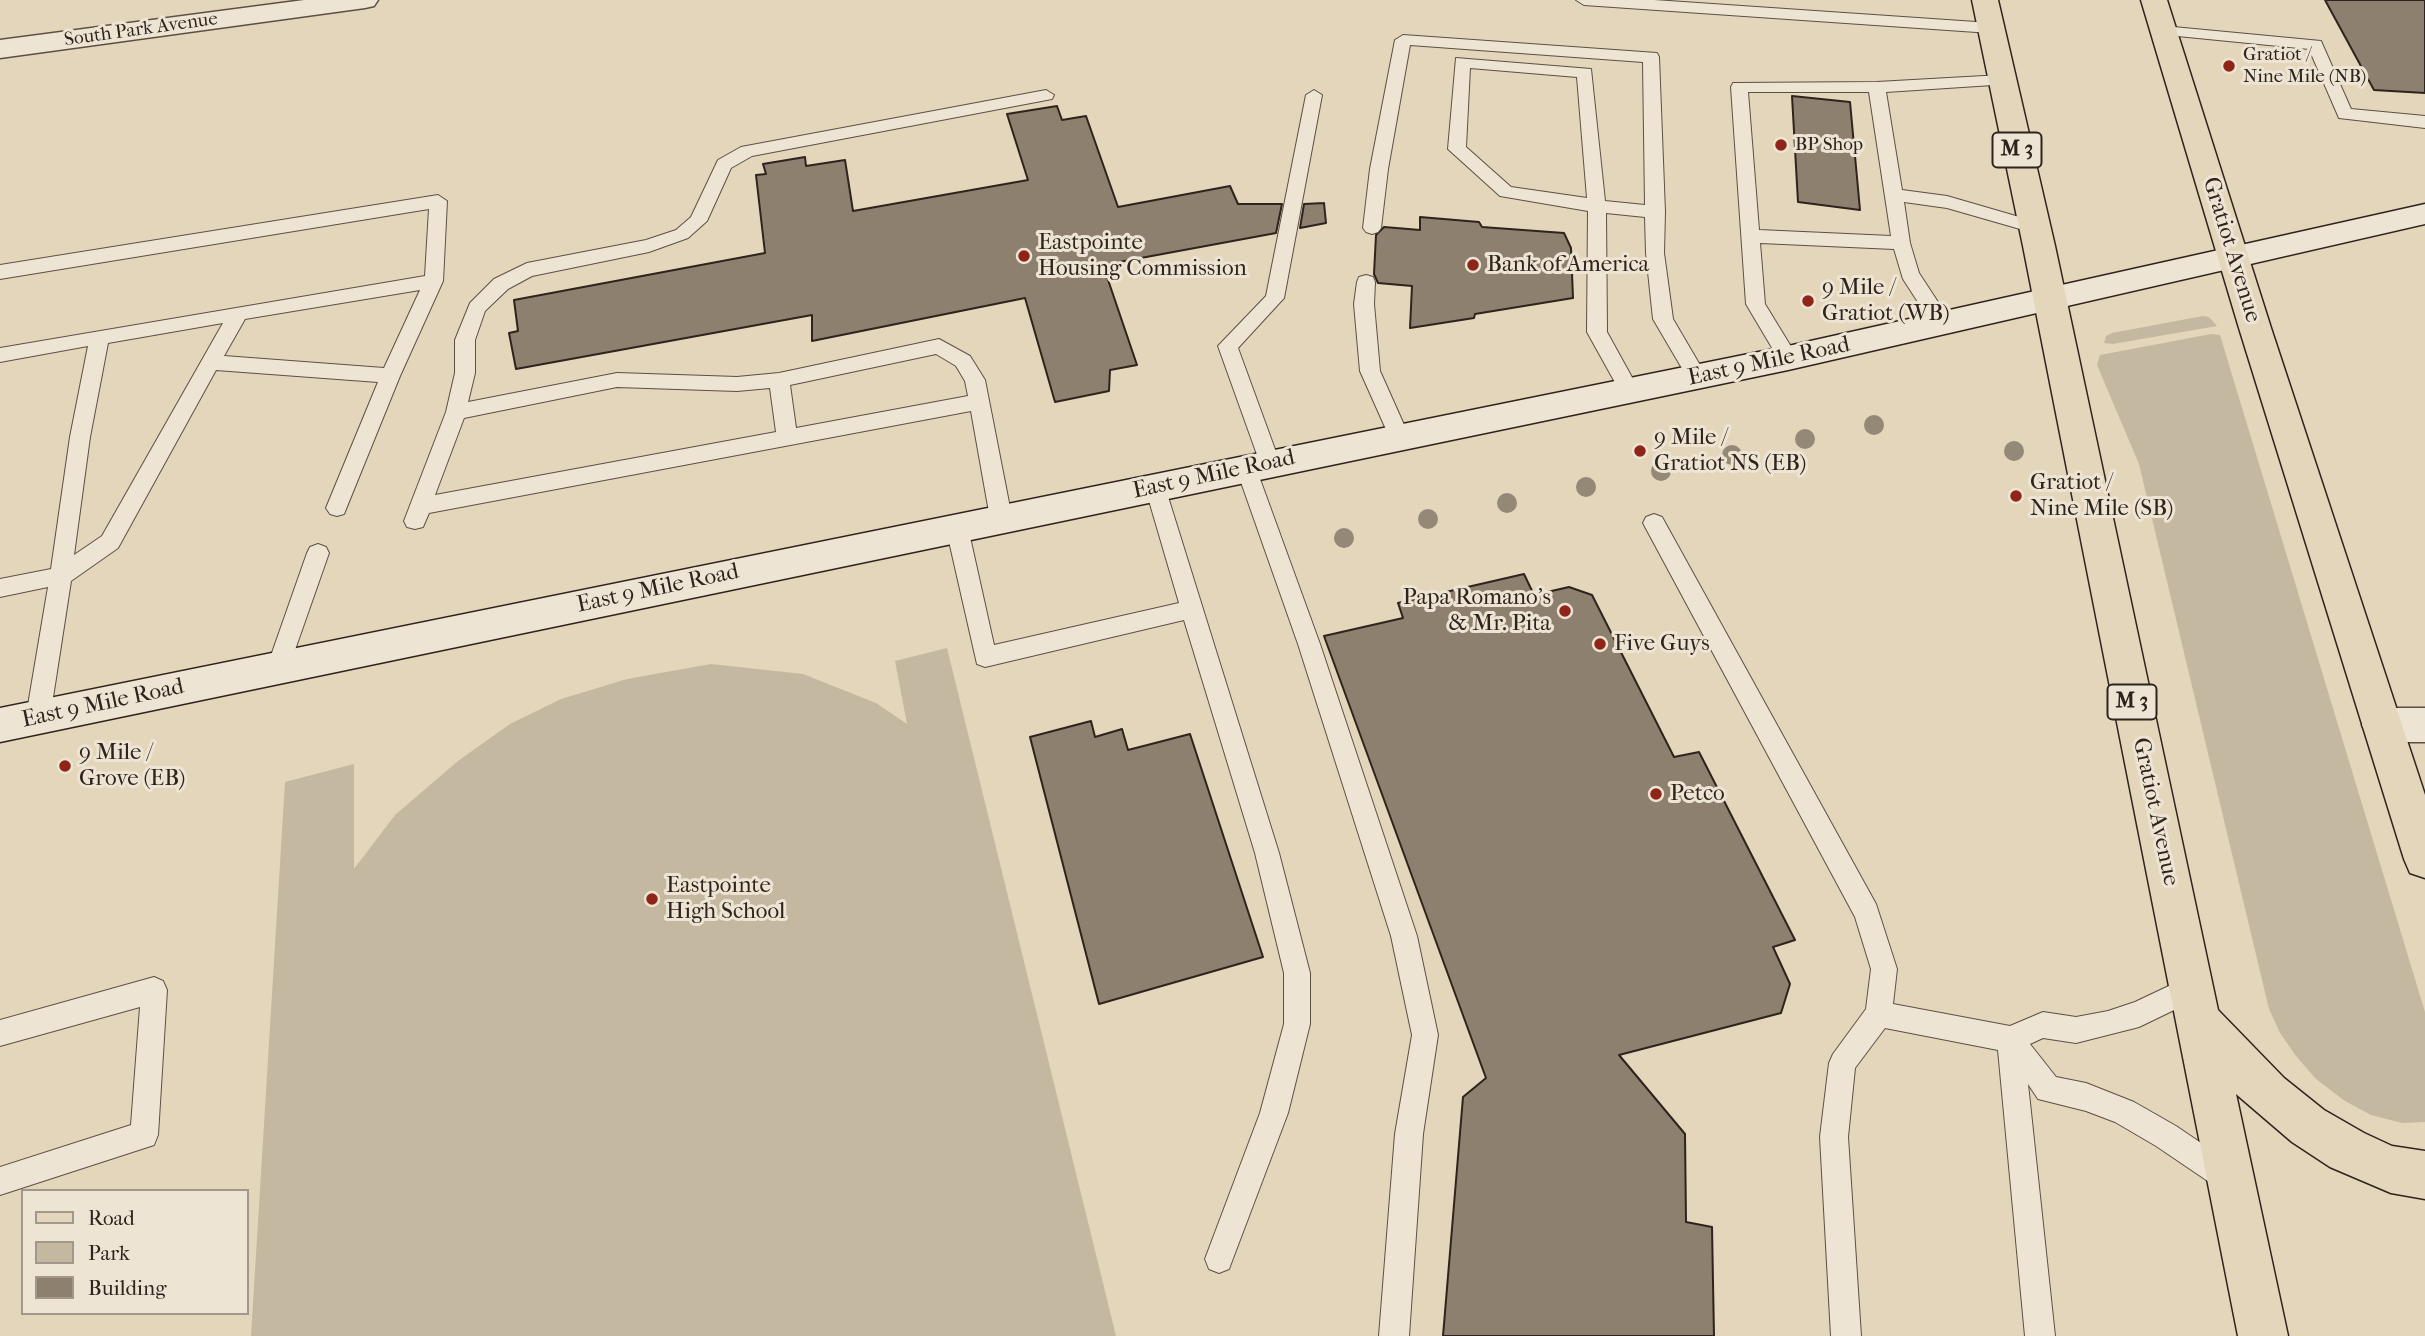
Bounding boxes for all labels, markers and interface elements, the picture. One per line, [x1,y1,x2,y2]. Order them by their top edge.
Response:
street label: South Park Avenue [63,8,219,52]
place label: Gratiot / Nine Mile (NB) [2243,44,2366,88]
marker: Gratiot / Nine Mile (NB) [2221,58,2237,74]
road number: M 3 [1993,132,2042,168]
place label: BP Shop [1795,134,1863,156]
marker: BP Shop [1773,137,1789,153]
street label: Gratiot Avenue [2196,174,2266,326]
place label: Eastpointe Housing Commission [1038,229,1247,283]
marker: Eastpointe Housing Commission [1016,248,1032,264]
place label: Bank of America [1487,251,1649,279]
marker: Bank of America [1465,257,1481,273]
place label: 9 Mile / Gratiot (WB) [1822,274,1950,328]
marker: 9 Mile / Gratiot (WB) [1800,293,1816,309]
street label: East 9 Mile Road [1686,331,1852,393]
place label: 9 Mile / Gratiot NS (EB) [1654,424,1806,478]
marker: 9 Mile / Gratiot NS (EB) [1632,443,1648,459]
street label: East 9 Mile Road [1131,444,1297,506]
place label: Gratiot / Nine Mile (SB) [2030,469,2174,523]
marker: Gratiot / Nine Mile (SB) [2008,488,2024,504]
street label: East 9 Mile Road [575,558,741,620]
place label: Papa Romano's & Mr. Pita [1403,584,1551,638]
marker: Papa Romano's & Mr. Pita [1557,603,1573,619]
place label: Five Guys [1614,630,1710,658]
marker: Five Guys [1592,636,1608,652]
street label: East 9 Mile Road [20,673,186,735]
road number: M 3 [2108,684,2156,720]
street label: Gratiot Avenue [2126,736,2184,888]
place label: 9 Mile / Grove (EB) [79,739,185,793]
marker: 9 Mile / Grove (EB) [57,758,73,774]
place label: Petco [1670,780,1725,808]
marker: Petco [1648,786,1664,802]
place label: Eastpointe High School [666,872,785,926]
marker: Eastpointe High School [644,891,660,907]
legend [21,1189,248,1315]
text: Road [88,1206,135,1230]
text: Park [88,1241,130,1265]
text: Building [88,1276,166,1300]

